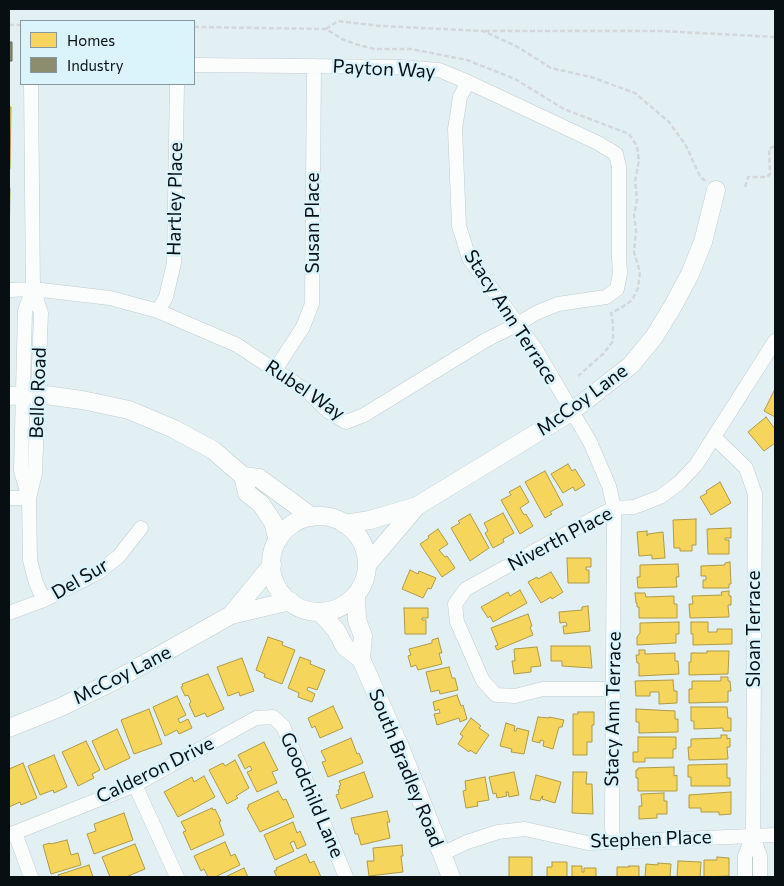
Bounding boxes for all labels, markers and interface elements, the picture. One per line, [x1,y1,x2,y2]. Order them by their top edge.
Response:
legend [20,20,195,85]
text: Homes [67,31,115,49]
street label: Payton Way [332,55,436,83]
text: Industry [67,56,124,74]
street label: Hartley Place [163,142,187,256]
street label: Susan Place [302,173,324,273]
street label: Stacy Ann Terrace [459,246,563,388]
street label: Bello Road [25,347,51,439]
street label: Rubel Way [261,355,349,425]
street label: McCoy Lane [532,359,632,441]
street label: Niverth Place [504,502,616,576]
street label: Del Sur [48,554,112,604]
street label: Sloan Terrace [743,571,765,687]
street label: Stacy Ann Terrace [600,631,626,787]
street label: McCoy Lane [69,641,175,709]
street label: South Bradley Road [364,686,448,850]
street label: Goodchild Lane [275,729,349,861]
street label: Calderon Drive [93,732,217,808]
street label: Stephen Place [590,825,712,853]

